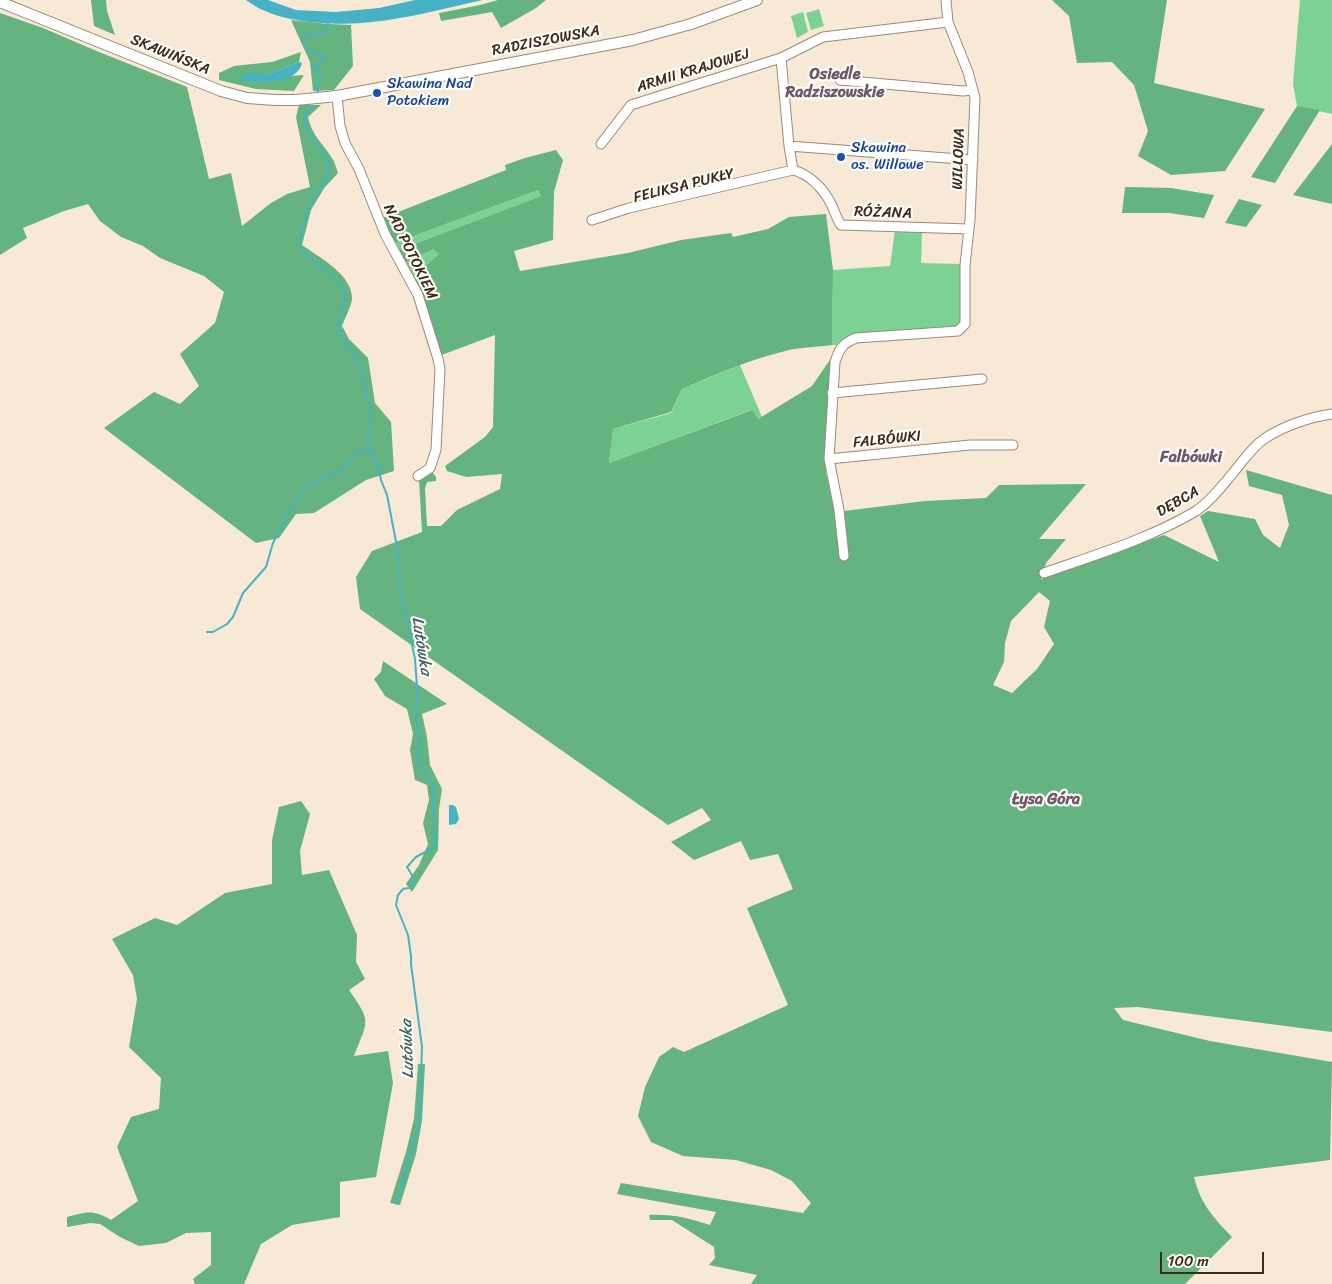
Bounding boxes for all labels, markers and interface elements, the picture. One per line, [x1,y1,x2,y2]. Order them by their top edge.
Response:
street label: RADZISZOWSKA [491,22,601,60]
street label: SKAWIŃSKA [128,31,212,79]
street label: ARMII KRAJOWEJ [635,45,751,97]
district label: Osiedle Radziszowskie [785,65,885,103]
place label: Skawina Nad Potokiem [387,75,472,110]
marker: Skawina Nad Potokiem [371,87,383,99]
street label: WILLOWA [949,128,969,190]
place label: Skawina os. Willowe [851,139,923,174]
marker: Skawina os. Willowe [835,151,847,163]
street label: FELIKSA PUKŁY [632,165,736,207]
street label: NAD POTOKIEM [379,201,441,303]
street label: RÓŻANA [854,203,912,223]
street label: FALBÓWKI [852,427,922,453]
district label: Falbówki [1160,448,1222,468]
street label: DĘBCA [1154,483,1202,521]
water label: Lutówka [407,616,435,676]
district label: Łysa Góra [1012,790,1080,810]
water label: Lutówka [397,1019,419,1079]
scale bar [1162,1242,1266,1274]
text: 100 m [1168,1248,1209,1274]

